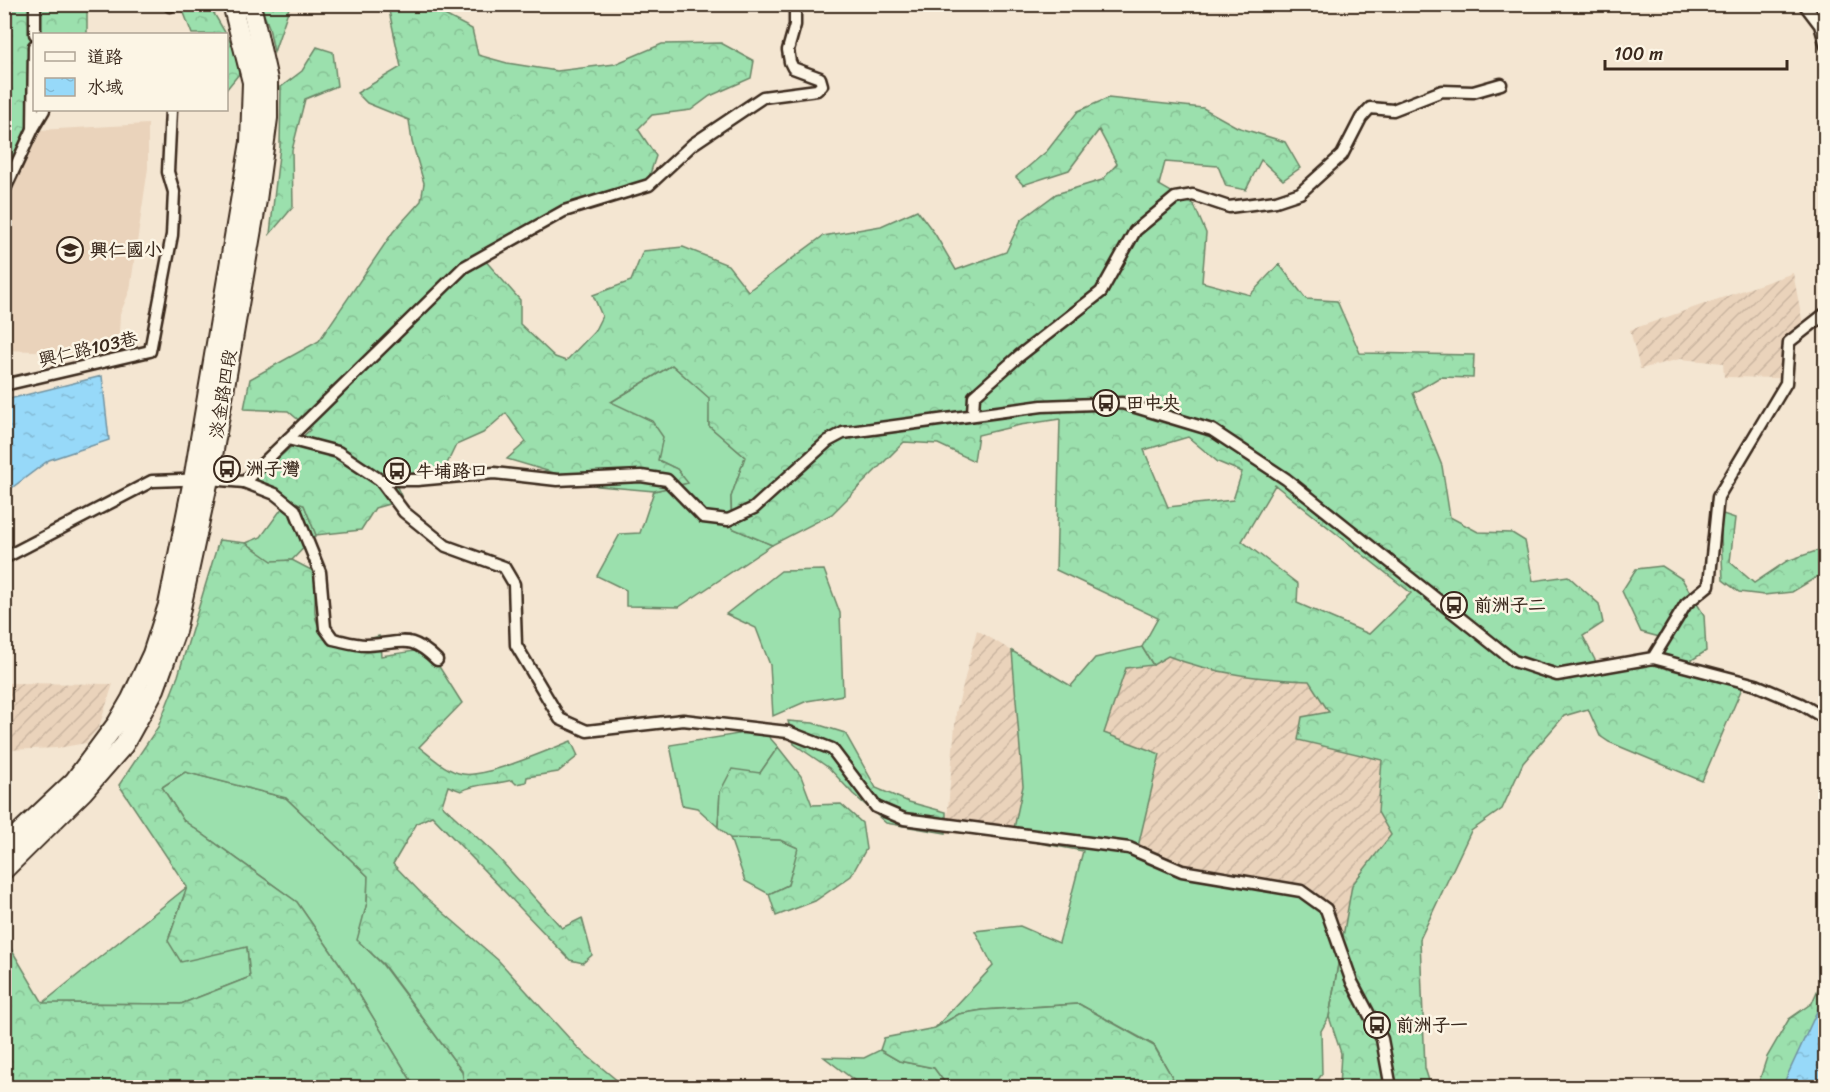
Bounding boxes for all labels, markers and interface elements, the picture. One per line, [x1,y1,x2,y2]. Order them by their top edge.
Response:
legend [33,33,228,111]
scale bar [1605,33,1786,71]
text: 100 m [1614,38,1663,70]
text: 道路 [87,41,123,73]
text: 水域 [87,71,123,103]
place label: 興仁國小 [90,234,162,266]
school or university icon: 興仁國小 [55,235,85,265]
street label: 興仁路103巷 [35,322,141,376]
street label: 淡金路四段 [200,347,246,441]
place label: 田中央 [1126,387,1180,419]
bus stop icon: 田中央 [1091,388,1121,418]
place label: 洲子灣 [246,453,300,485]
bus stop icon: 洲子灣 [212,454,242,484]
place label: 牛埔路口 [416,455,488,487]
bus stop icon: 牛埔路口 [382,456,412,486]
place label: 前洲子二 [1474,589,1546,621]
bus stop icon: 前洲子二 [1439,590,1469,620]
place label: 前洲子一 [1396,1009,1468,1041]
bus stop icon: 前洲子一 [1362,1010,1392,1040]

